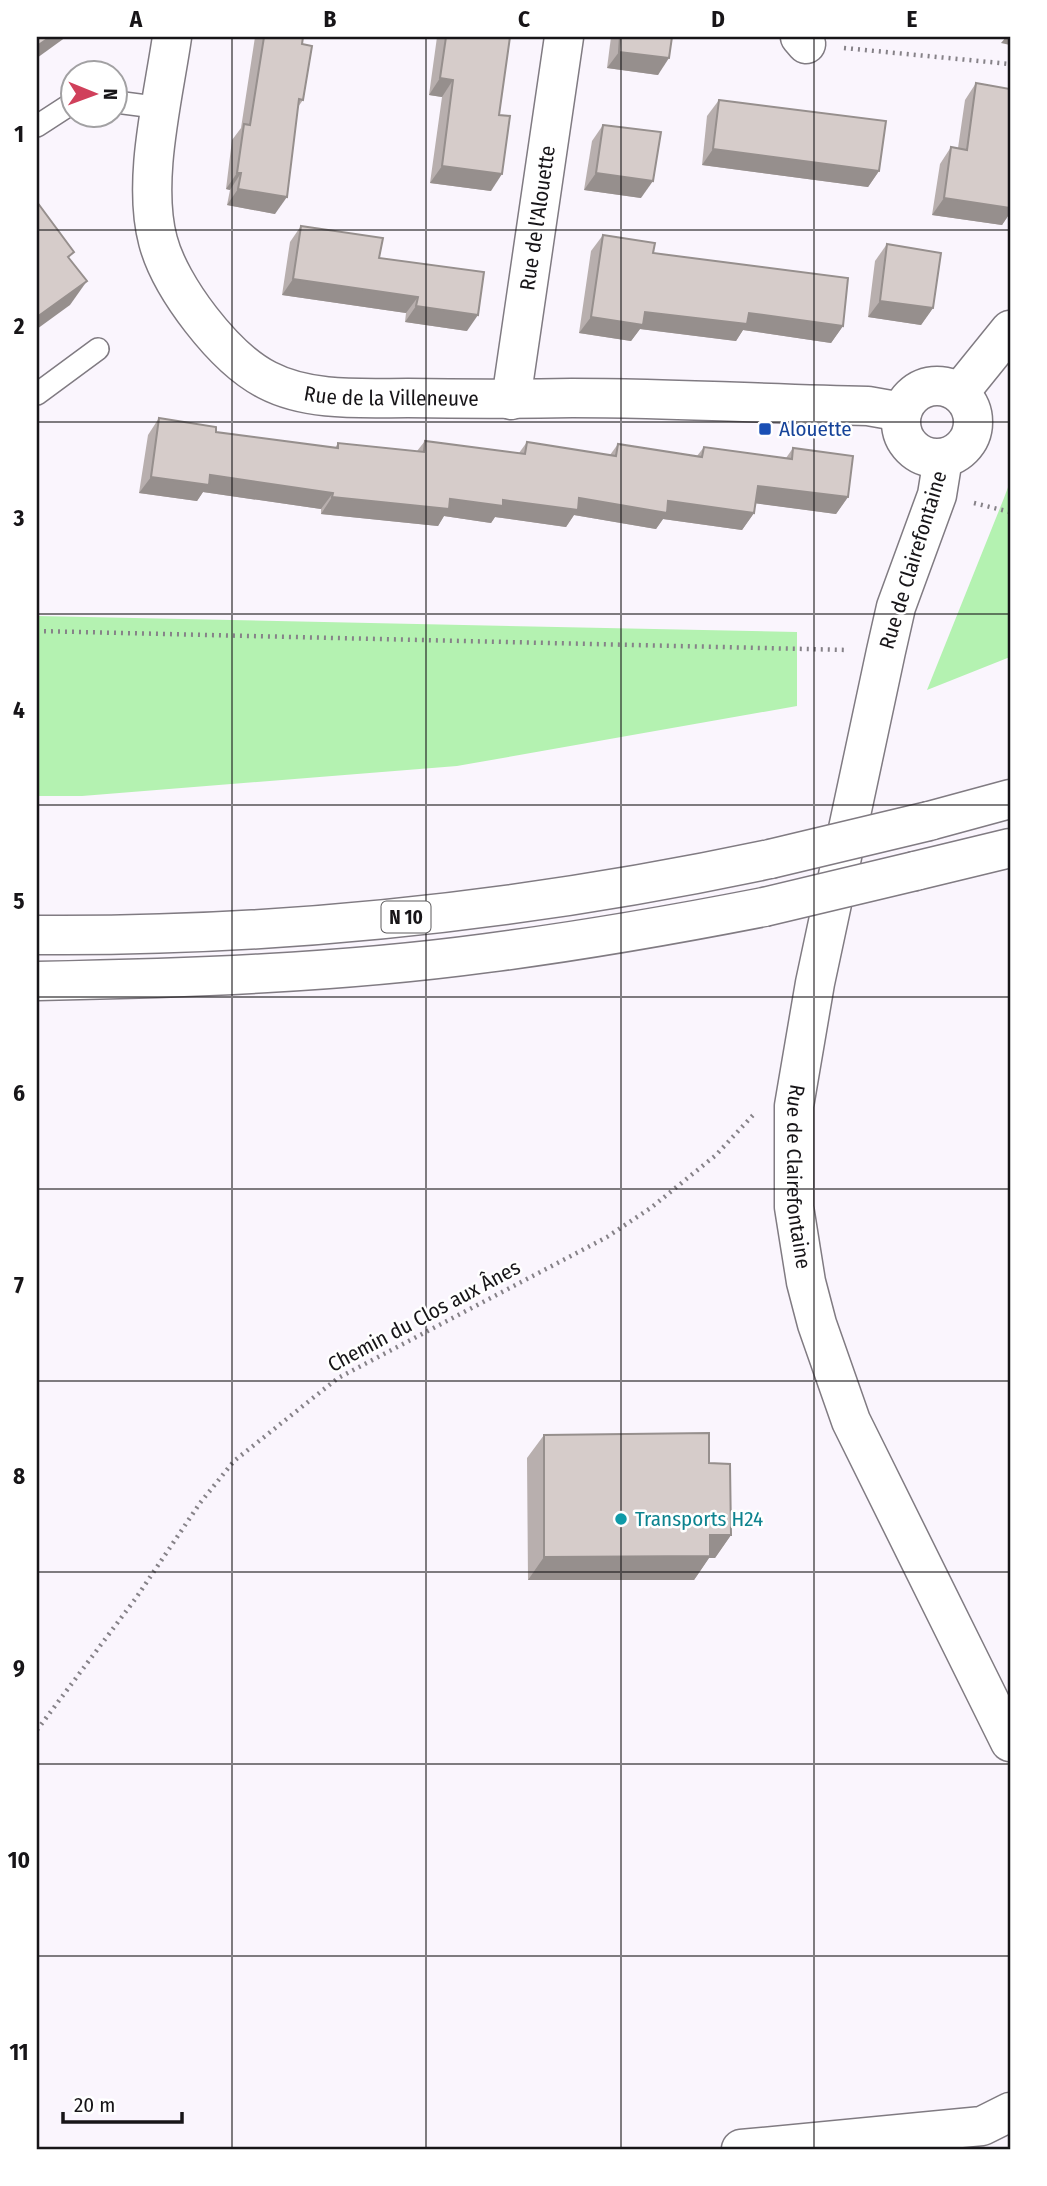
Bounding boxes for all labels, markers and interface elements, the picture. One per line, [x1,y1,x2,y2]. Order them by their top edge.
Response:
text: A [129,5,143,33]
text: B [324,5,337,33]
text: C [518,5,530,33]
text: D [711,5,725,33]
text: E [907,5,918,33]
north arrow [60,60,130,130]
text: N [99,88,122,100]
text: 1 [14,120,24,148]
street label: Rue de l'Alouette [514,144,561,292]
text: 2 [13,312,25,340]
street label: Rue de la Villeneuve [302,380,479,412]
place label: Alouette [779,416,852,442]
marker: Alouette [757,421,773,437]
street label: Rue de Clairefontaine [874,468,952,652]
text: 3 [13,504,25,532]
text: 4 [13,696,25,724]
text: 5 [13,887,25,915]
road number: N 10 [382,902,430,932]
text: 6 [13,1079,25,1107]
street label: Rue de Clairefontaine [781,1082,817,1271]
street label: Chemin du Clos aux Ânes [323,1254,525,1378]
text: 7 [14,1271,24,1299]
text: 8 [13,1462,25,1490]
place label: Transports H24 [635,1506,763,1532]
marker: Transports H24 [613,1511,629,1527]
text: 9 [13,1654,25,1682]
text: 10 [8,1846,30,1874]
text: 11 [9,2038,29,2066]
scale bar [63,2081,182,2125]
text: 20 m [74,2092,115,2118]

